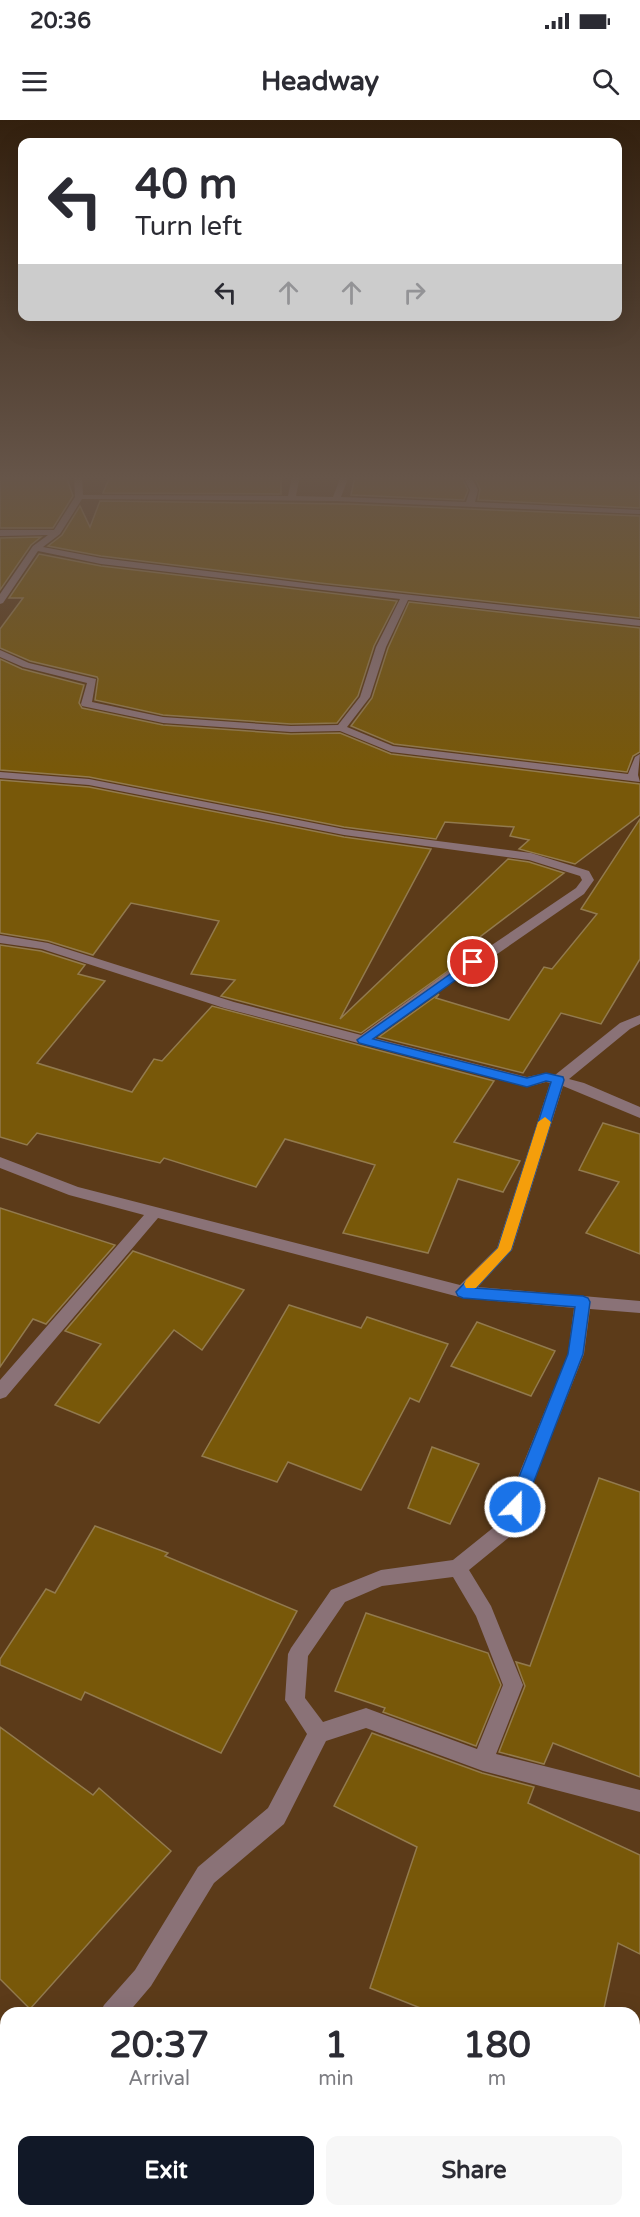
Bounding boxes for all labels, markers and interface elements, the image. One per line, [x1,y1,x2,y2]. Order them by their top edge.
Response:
text: 20:36 [30,8,91,34]
icon: menu [18,65,51,98]
text: Headway [261,65,379,98]
icon: search [589,65,622,98]
text: 40 m [135,159,237,210]
icon: left [36,162,114,240]
text: Turn left [135,210,242,243]
icon: left [209,276,242,309]
icon: ahead [272,276,305,309]
icon: ahead [335,276,368,309]
icon: right [398,276,431,309]
pin [447,936,498,987]
icon: arrive [456,945,489,978]
position arrow [483,1475,547,1539]
text: 20:37 [109,2024,209,2067]
text: 1 [325,2024,347,2067]
text: 180 [463,2024,531,2067]
text: Arrival [128,2067,190,2091]
text: min [318,2067,354,2091]
text: m [488,2067,506,2091]
button: Exit [18,2136,314,2205]
button: Share [326,2136,622,2205]

